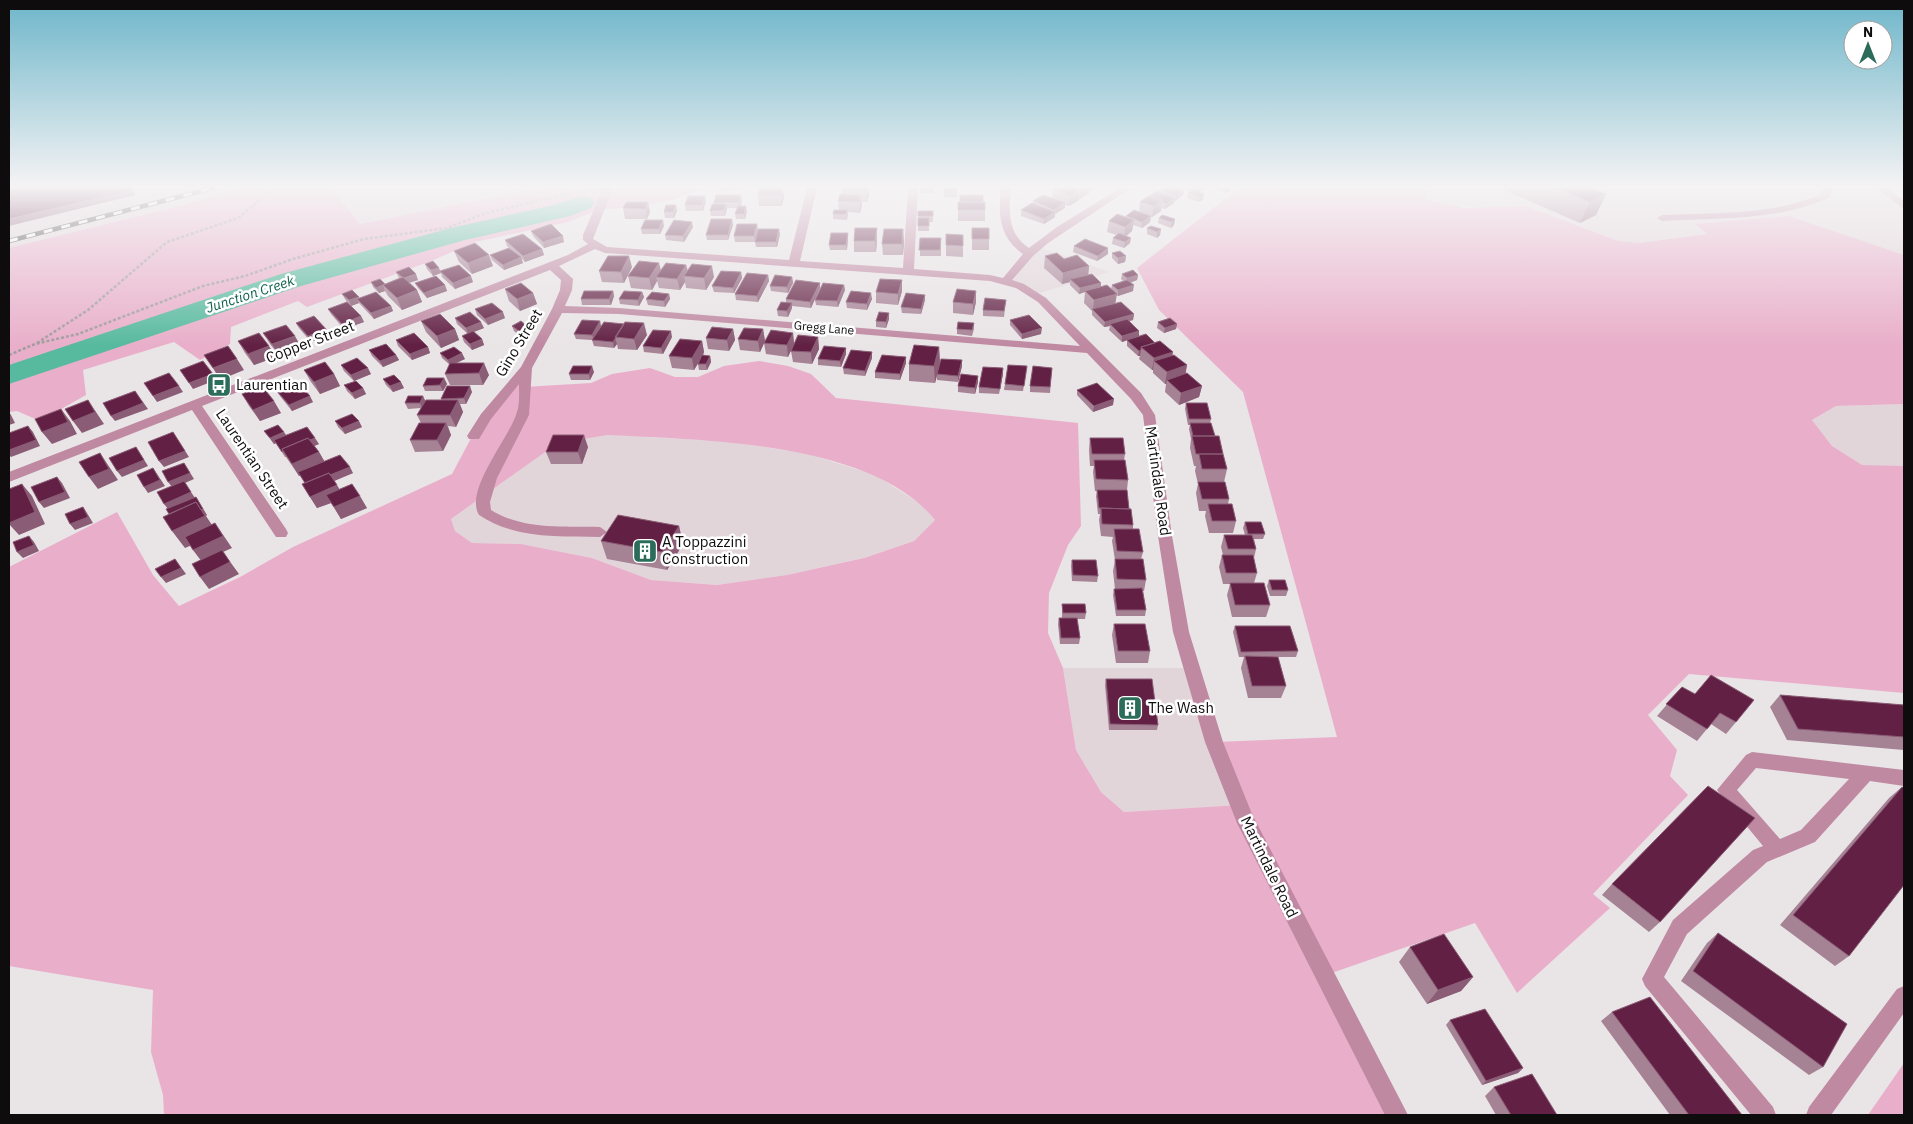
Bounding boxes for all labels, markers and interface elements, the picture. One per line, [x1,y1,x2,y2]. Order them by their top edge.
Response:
north arrow [1843,20,1893,70]
text: N [1863,23,1873,41]
water label: Junction Creek [204,271,297,317]
street label: Gino Street [491,305,546,380]
street label: Copper Street [263,316,357,367]
street label: Gregg Lane [793,317,855,338]
bus stop icon: Laurentian [206,372,232,398]
place label: Laurentian [236,375,308,394]
street label: Laurentian Street [212,405,293,512]
street label: Martindale Road [1141,425,1176,537]
place label: A Toppazzini Construction [662,532,748,568]
building icon: A Toppazzini Construction [632,538,658,564]
building icon: The Wash [1117,695,1143,721]
place label: The Wash [1148,698,1214,717]
street label: Martindale Road [1237,813,1302,921]

